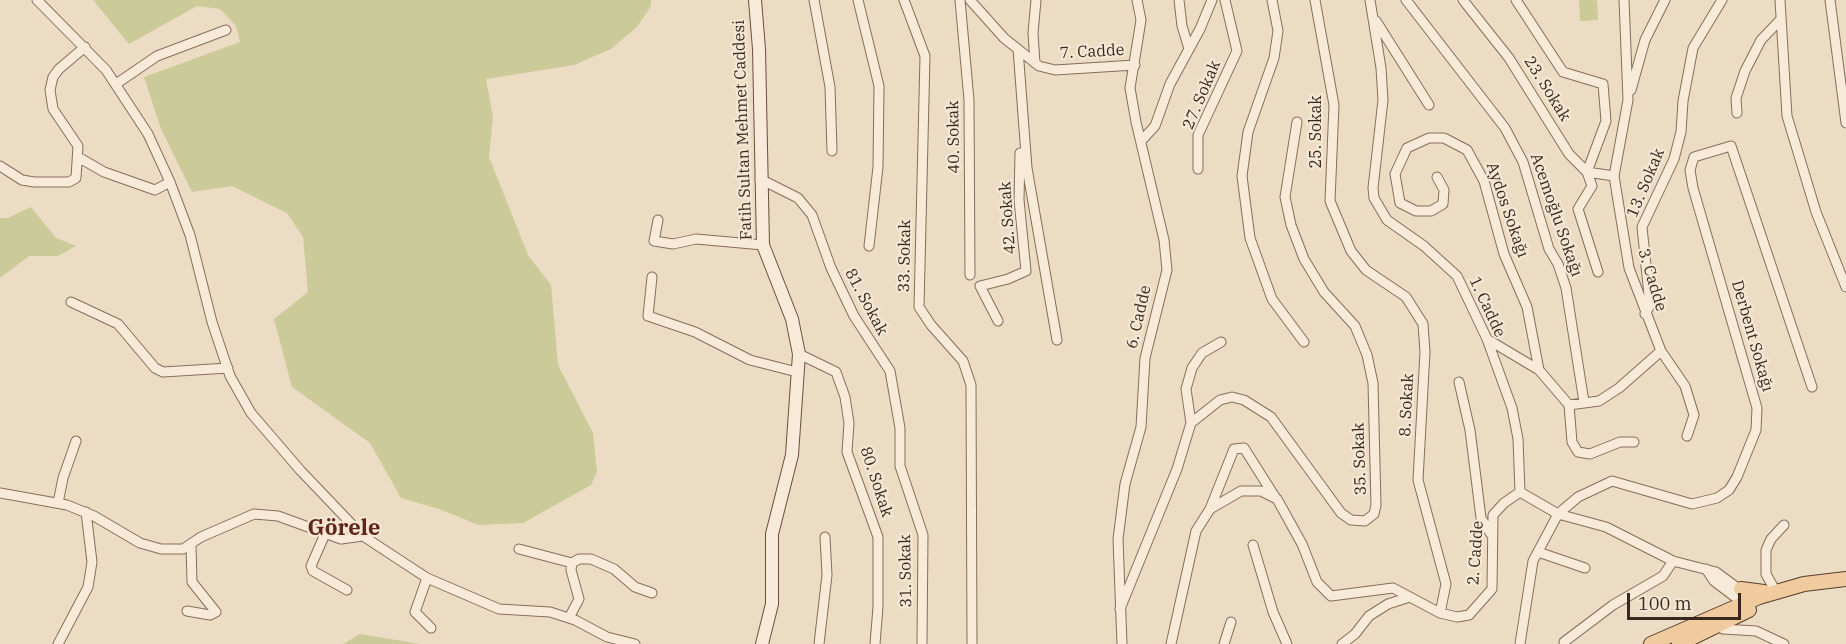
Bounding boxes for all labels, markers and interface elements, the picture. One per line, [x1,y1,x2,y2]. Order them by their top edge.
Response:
street label: Fatih Sultan Mehmet Caddesi [730,20,756,240]
street label: 7. Cadde [1059,41,1125,63]
street label: 23. Sokak [1520,53,1574,125]
street label: 27. Sokak [1179,58,1225,132]
street label: 25. Sokak [1306,95,1326,169]
street label: 40. Sokak [944,100,964,174]
street label: 13. Sokak [1623,146,1669,220]
street label: Acemoğlu Sokağı [1526,151,1586,279]
street label: Aydos Sokağı [1482,160,1532,260]
street label: 42. Sokak [996,181,1020,255]
street label: 33. Sokak [895,219,915,293]
street label: 3. Cadde [1633,246,1671,314]
street label: 81. Sokak [840,265,892,339]
street label: 1. Cadde [1465,274,1509,340]
street label: Derbent Sokağı [1727,278,1777,394]
street label: 6. Cadde [1122,283,1156,351]
street label: 8. Sokak [1396,373,1418,437]
street label: 35. Sokak [1349,422,1371,496]
street label: 80. Sokak [856,444,896,520]
district label: Görele [308,516,380,542]
street label: 2. Cadde [1464,520,1488,586]
street label: 31. Sokak [896,534,916,608]
scale bar [1630,581,1744,619]
text: 100 m [1638,592,1692,615]

